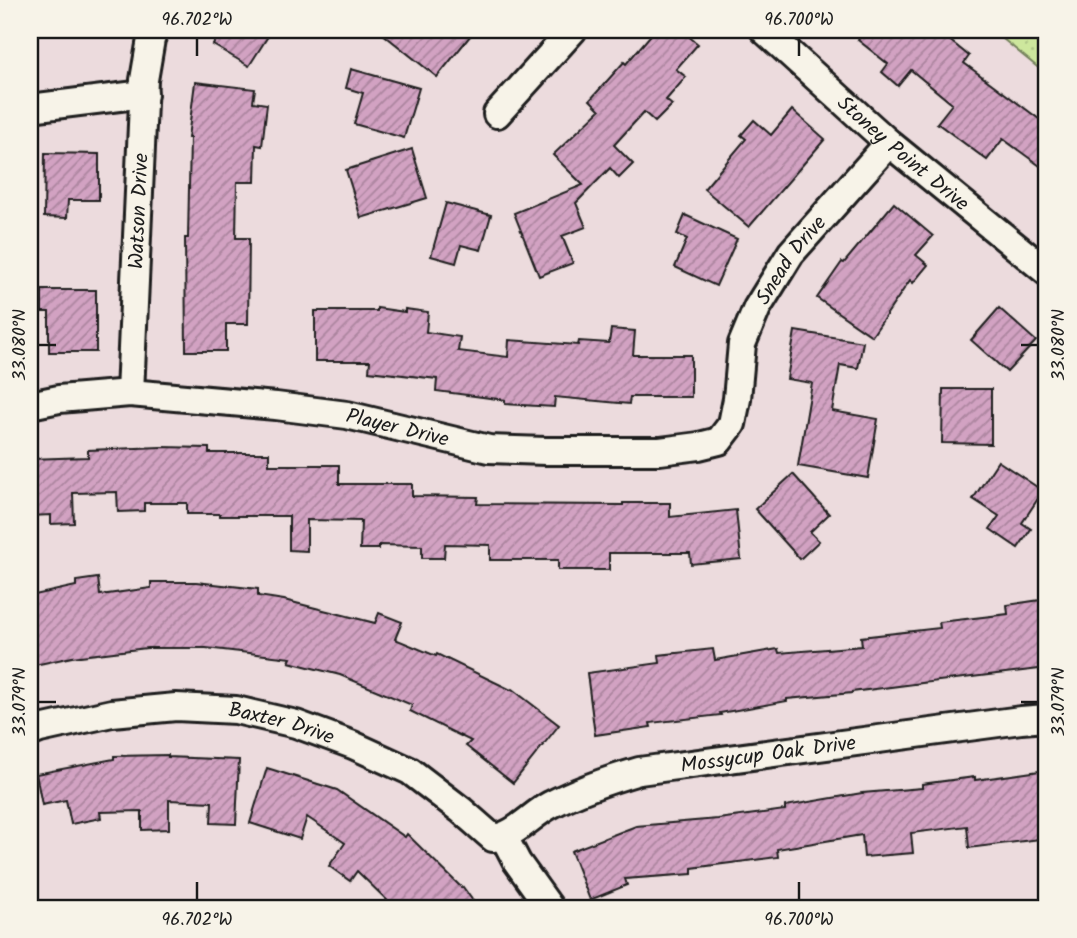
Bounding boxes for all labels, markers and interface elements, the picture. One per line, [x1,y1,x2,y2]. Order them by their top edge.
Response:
text: 96.702°W [162,6,233,35]
text: 96.700°W [764,6,834,35]
street label: Stoney Point Drive [829,88,976,221]
street label: Watson Drive [121,152,159,270]
street label: Snead Drive [748,208,836,312]
text: 33.080°N [6,309,35,381]
text: 33.080°N [1045,309,1074,381]
street label: Player Drive [342,400,453,457]
text: 33.079°N [6,667,35,737]
text: 33.079°N [1045,667,1074,737]
street label: Baxter Drive [228,695,339,755]
street label: Mossycup Oak Drive [679,727,859,783]
text: 96.702°W [162,906,233,935]
text: 96.700°W [764,906,834,935]

